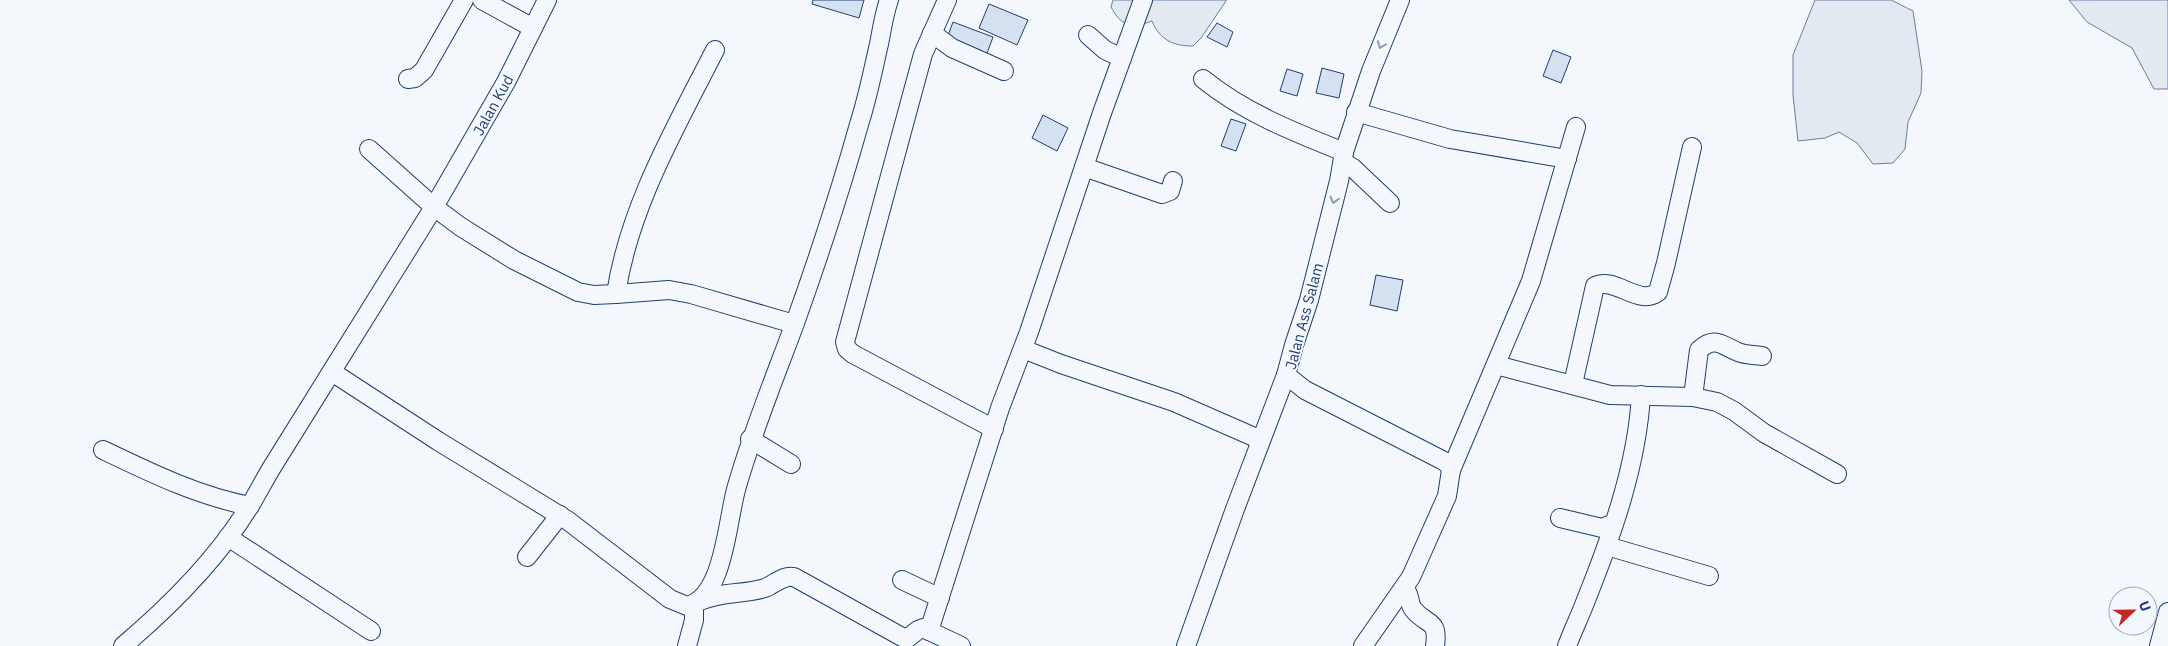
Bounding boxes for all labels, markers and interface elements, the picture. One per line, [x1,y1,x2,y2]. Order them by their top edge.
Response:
one-way arrow [1376,40,1387,49]
street label: Jalan Kud [469,71,517,139]
one-way arrow [1330,196,1340,204]
street label: Jalan Ass Salam [1281,261,1327,371]
north arrow [2108,586,2158,636]
text: U [2135,598,2155,614]

